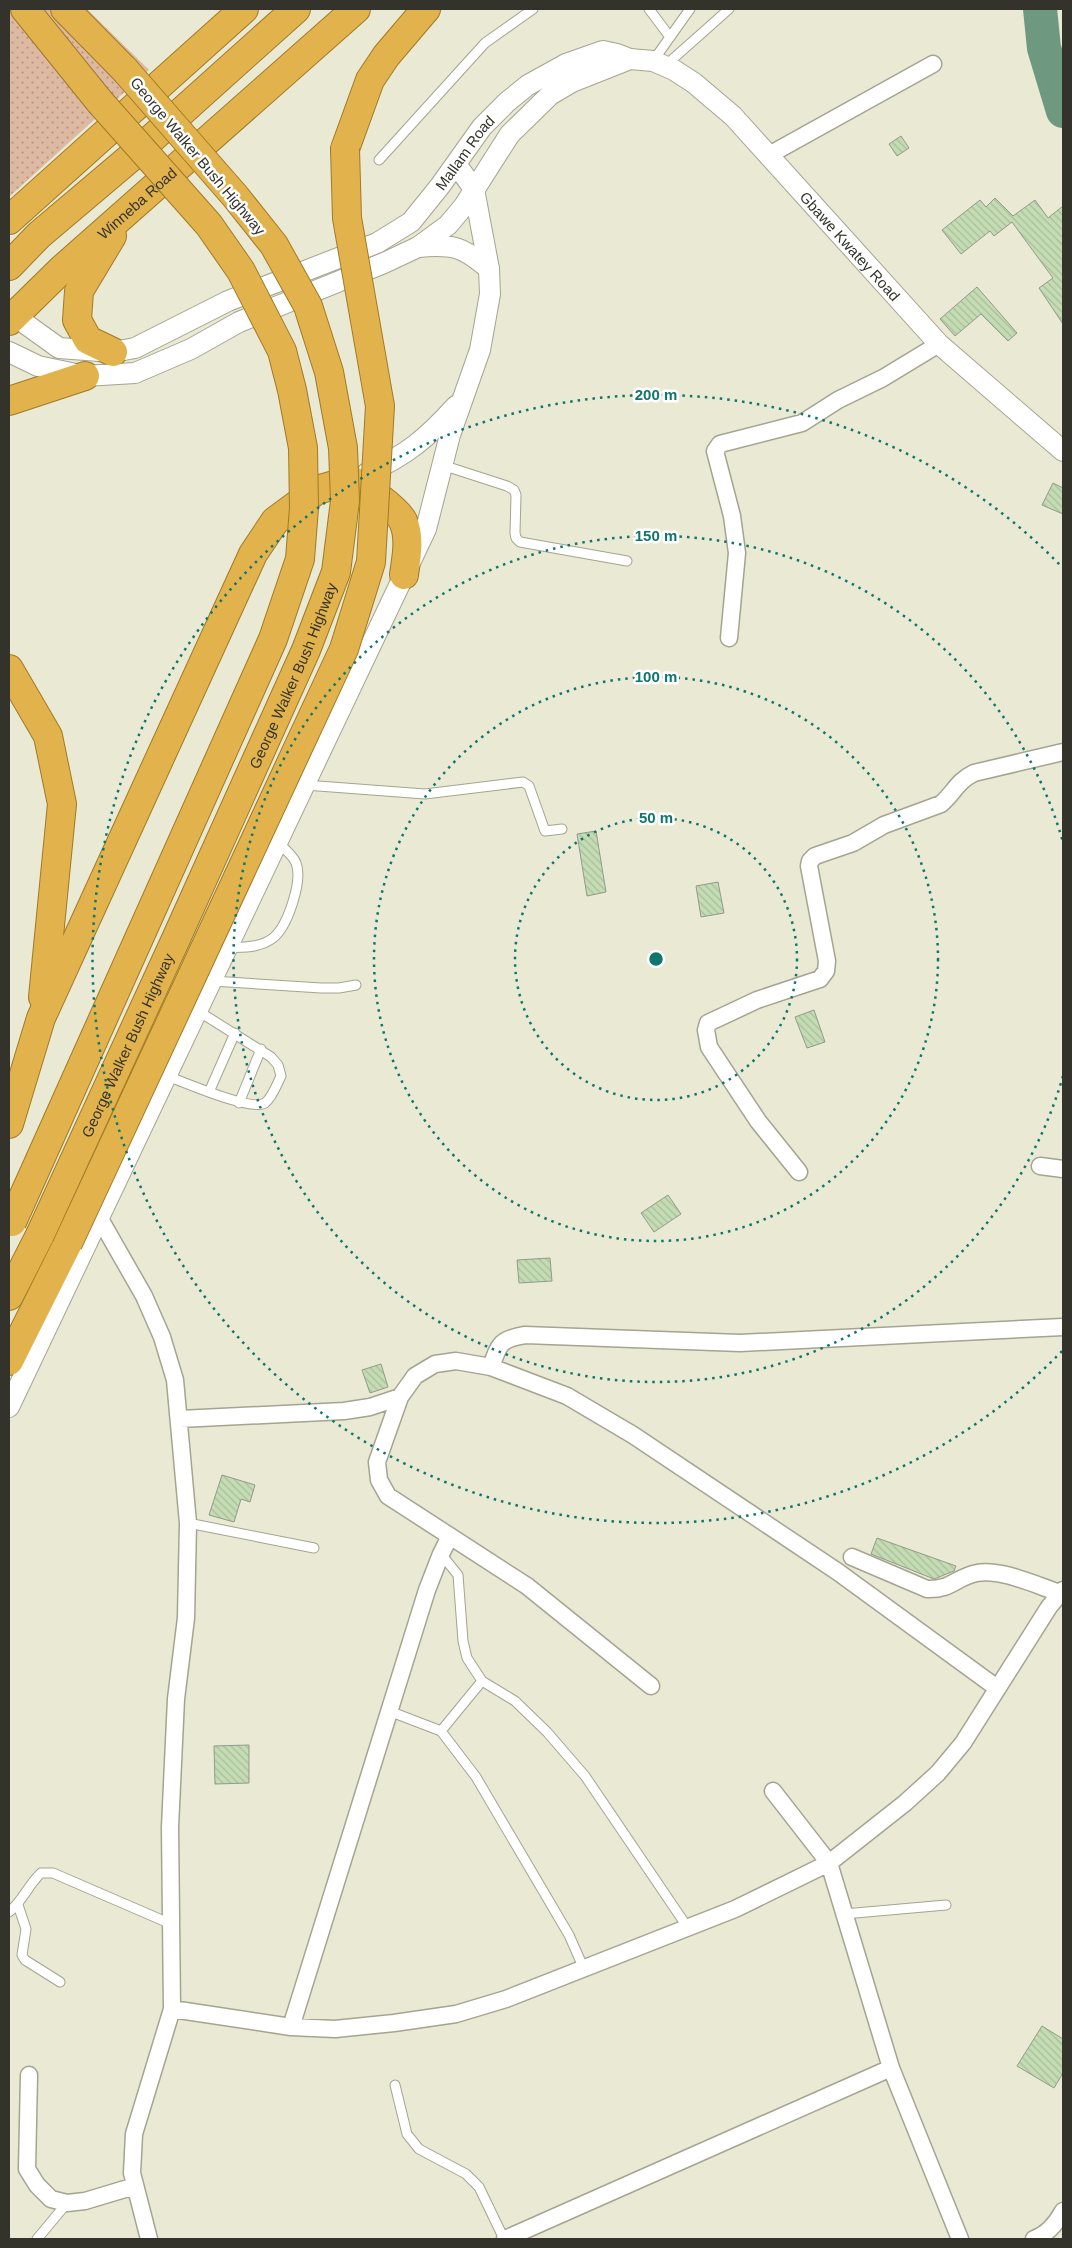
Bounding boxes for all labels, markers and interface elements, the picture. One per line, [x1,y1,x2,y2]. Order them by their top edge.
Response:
street label: George Walker Bush Highway [127,74,269,239]
street label: Mallam Road [432,112,497,193]
street label: Winneba Road [94,164,180,242]
street label: Gbawe Kwatey Road [797,188,904,304]
text: 200 m [635,386,677,403]
text: 150 m [635,527,677,544]
street label: George Walker Bush Highway [245,580,340,771]
text: 100 m [635,668,677,685]
text: 50 m [639,809,673,826]
street label: George Walker Bush Highway [78,950,177,1140]
centre of rings [647,950,665,968]

